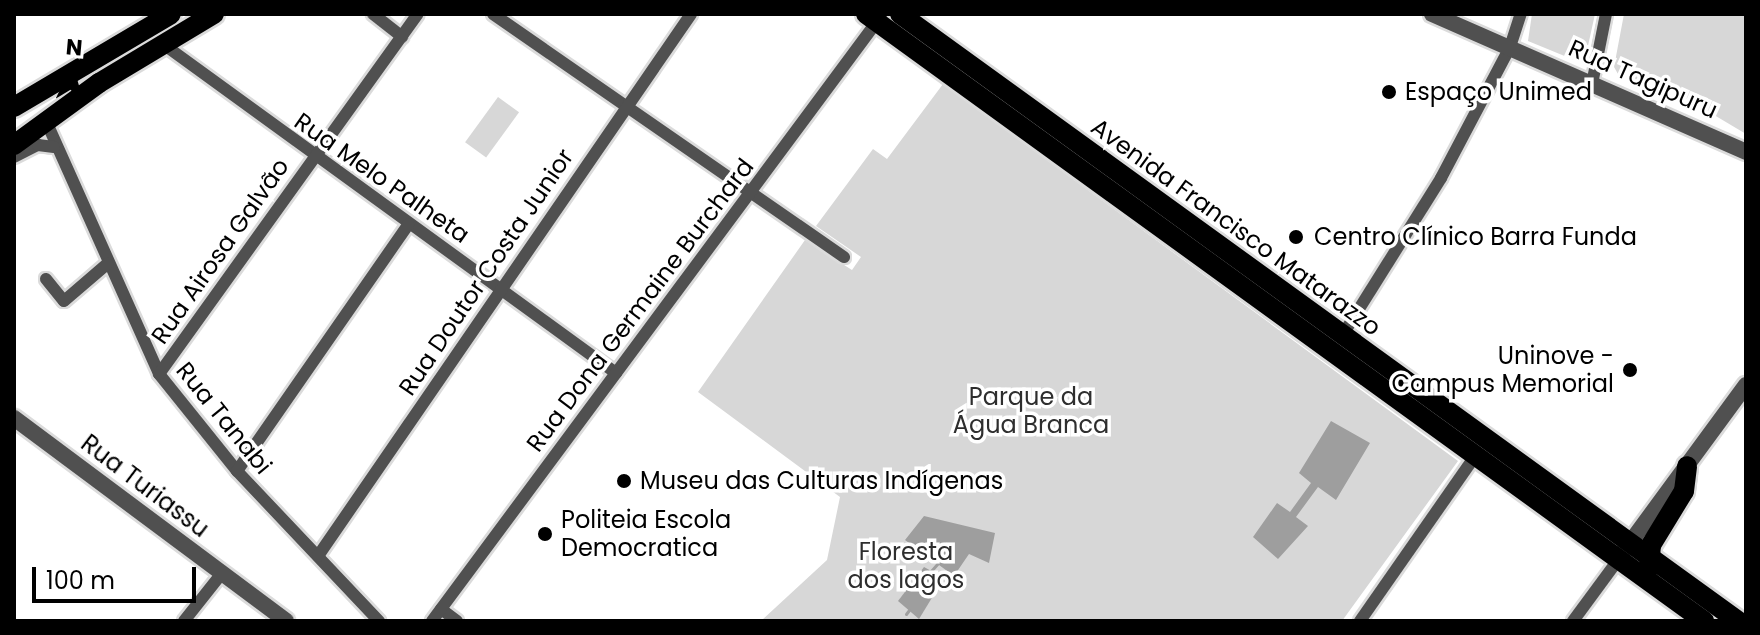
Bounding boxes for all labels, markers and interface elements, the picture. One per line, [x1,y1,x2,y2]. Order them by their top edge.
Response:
text: N [65,31,84,64]
north arrow [32,32,112,112]
street label: Rua Tagipuru [1564,33,1722,125]
place label: Espaço Unimed [1405,78,1592,106]
marker: Espaço Unimed [1380,83,1398,101]
street label: Rua Melo Palheta [289,107,475,249]
street label: Avenida Francisco Matarazzo [1086,112,1386,342]
street label: Rua Doutor Costa Junior [393,143,579,401]
street label: Rua Airosa Galvão [145,153,295,349]
street label: Rua Dona Germaine Burchard [520,153,760,457]
place label: Centro Clínico Barra Funda [1314,223,1637,251]
marker: Centro Clínico Barra Funda [1285,226,1307,248]
place label: Uninove - Campus Memorial [1391,342,1614,398]
street label: Rua Tanabi [170,356,278,480]
marker: Uninove - Campus Memorial [1621,361,1639,379]
park label: Parque da Água Branca [953,383,1109,439]
street label: Rua Turiassu [75,429,215,543]
place label: Museu das Culturas Indígenas [640,467,1003,495]
marker: Museu das Culturas Indígenas [615,472,633,490]
place label: Politeia Escola Democratica [561,506,731,562]
marker: Politeia Escola Democratica [536,525,554,543]
park label: Floresta dos lagos [848,538,964,594]
scale bar [36,551,200,601]
text: 100 m [46,564,115,597]

